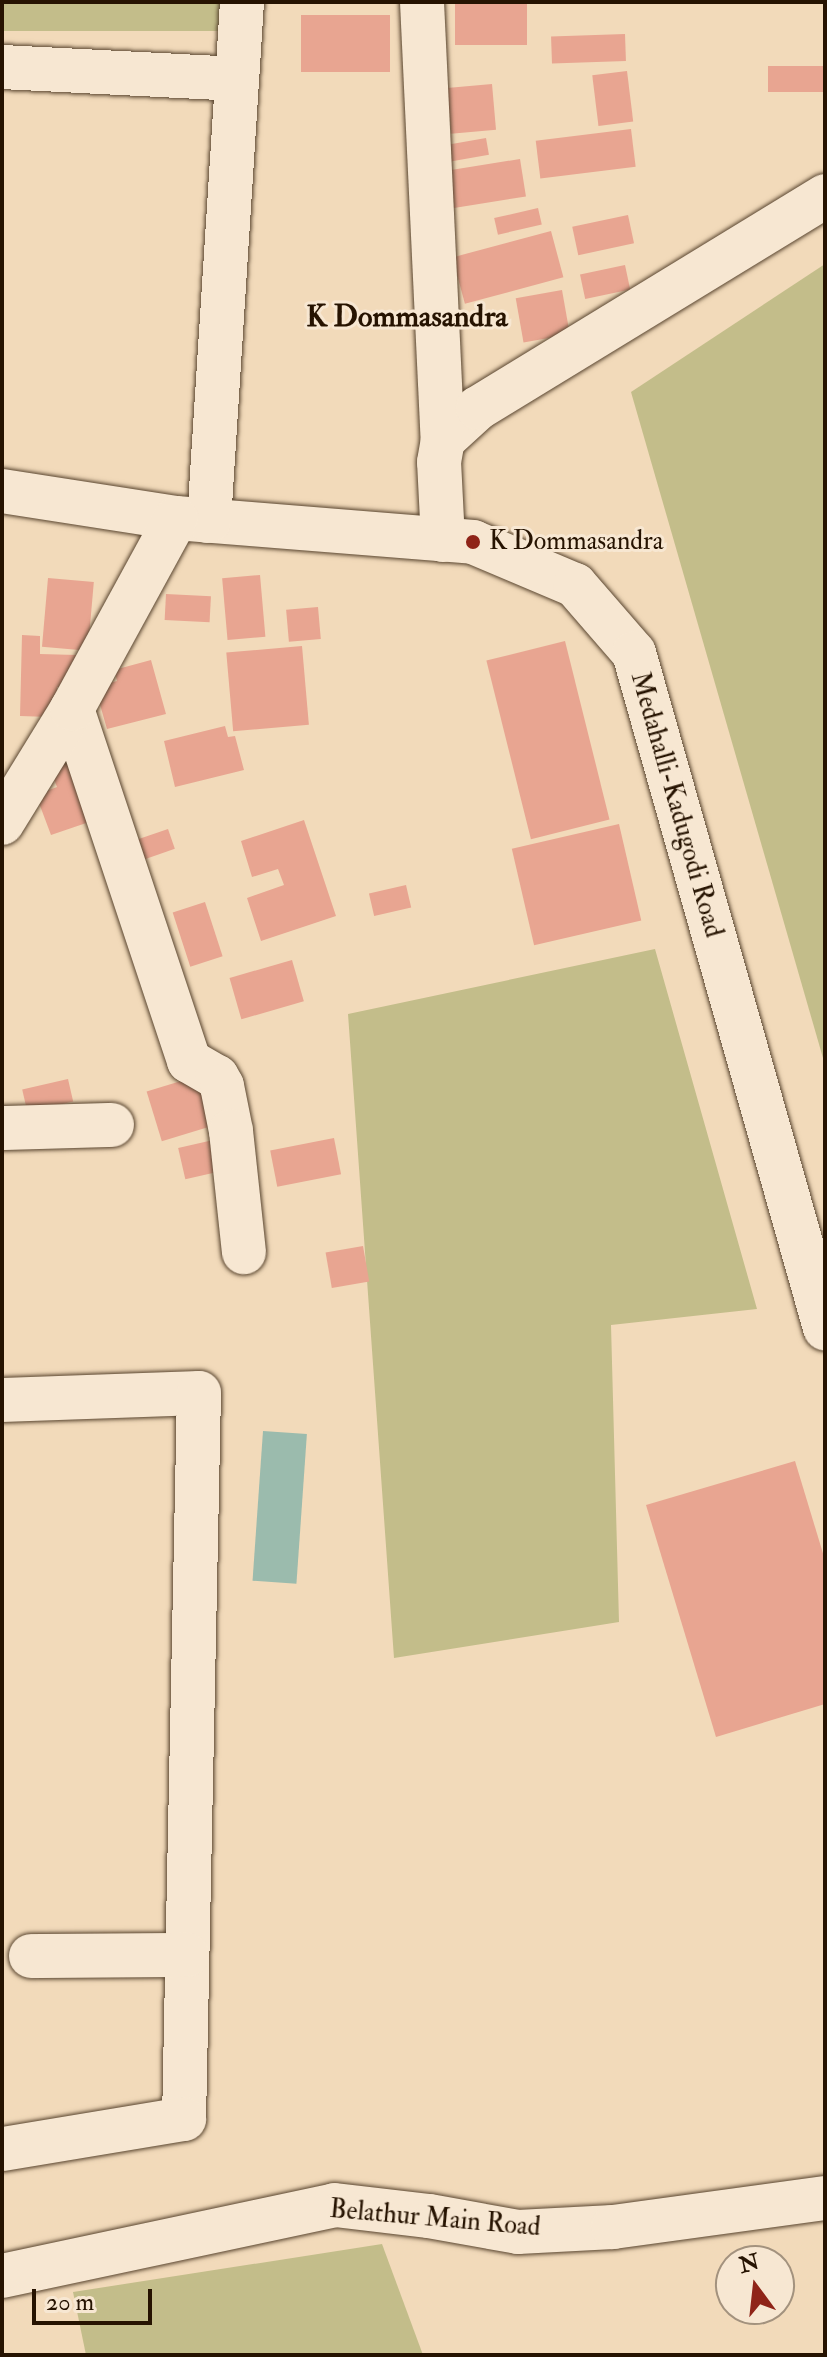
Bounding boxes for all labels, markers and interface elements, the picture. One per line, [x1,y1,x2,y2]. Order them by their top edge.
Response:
district label: K Dommasandra [306,299,508,335]
place label: K Dommasandra [489,526,663,558]
marker: K Dommasandra [464,533,482,551]
street label: Medahalli-Kadugodi Road [623,669,729,941]
street label: Belathur Main Road [328,2194,542,2244]
north arrow [715,2245,795,2325]
text: N [736,2248,762,2280]
scale bar [36,2273,156,2323]
text: 20 m [46,2287,94,2318]

